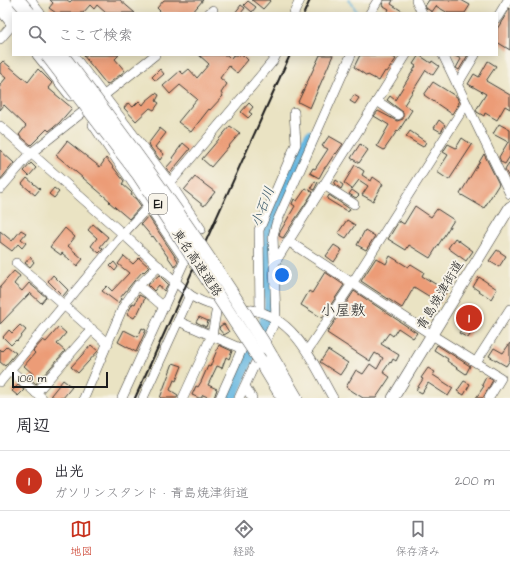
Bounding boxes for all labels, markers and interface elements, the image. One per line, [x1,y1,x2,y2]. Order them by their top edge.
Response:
search box [12,12,498,56]
icon: search [26,23,48,45]
text: ここで検索 [58,25,133,46]
water label: 小石川 [246,184,280,230]
road number: E1 [149,194,167,214]
street label: 東名高速道路 [168,226,226,300]
street label: 青島焼津街道 [412,257,468,333]
your location [272,265,292,285]
district label: 小屋敷 [320,300,366,321]
pin: 1 [456,303,482,333]
scale bar [12,370,108,389]
text: 100 m [18,371,46,386]
text: 周辺 [16,414,50,438]
text: 出光 [54,461,84,482]
text: 1 [28,472,30,490]
text: 200 m [455,472,494,490]
text: ガソリンスタンド · 青島焼津街道 [54,484,249,502]
tab: 地図 [70,518,92,559]
tab: 経路 [233,518,255,559]
tab: 保存済み [396,518,440,559]

